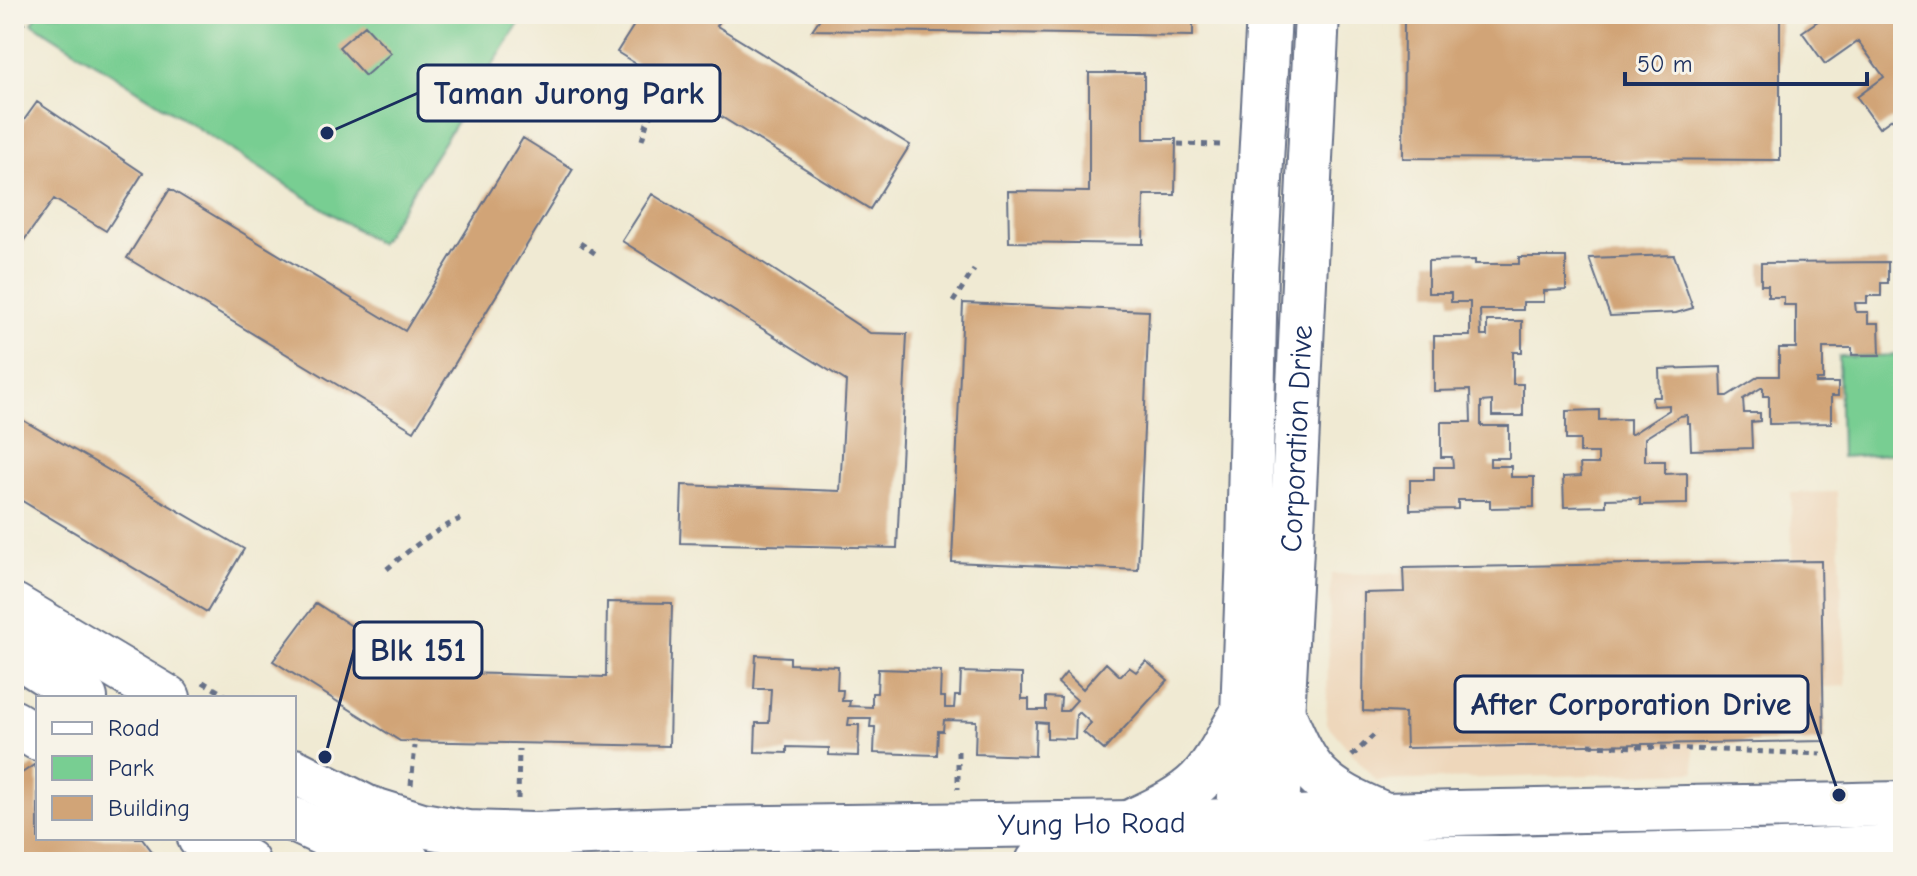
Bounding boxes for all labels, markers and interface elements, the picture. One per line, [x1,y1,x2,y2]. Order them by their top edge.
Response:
scale bar [1625,36,1867,86]
text: 50 m [1637,50,1693,78]
callout: Taman Jurong Park [418,65,720,121]
text: Taman Jurong Park [434,75,705,112]
street label: Corporation Drive [1274,324,1320,553]
callout: Blk 151 [354,622,482,678]
text: Blk 151 [370,632,466,669]
callout: After Corporation Drive [1455,676,1808,732]
text: After Corporation Drive [1471,686,1791,723]
legend [36,696,296,840]
text: Road [108,714,160,742]
text: Park [108,754,154,782]
text: Building [108,794,190,822]
street label: Yung Ho Road [997,805,1186,843]

